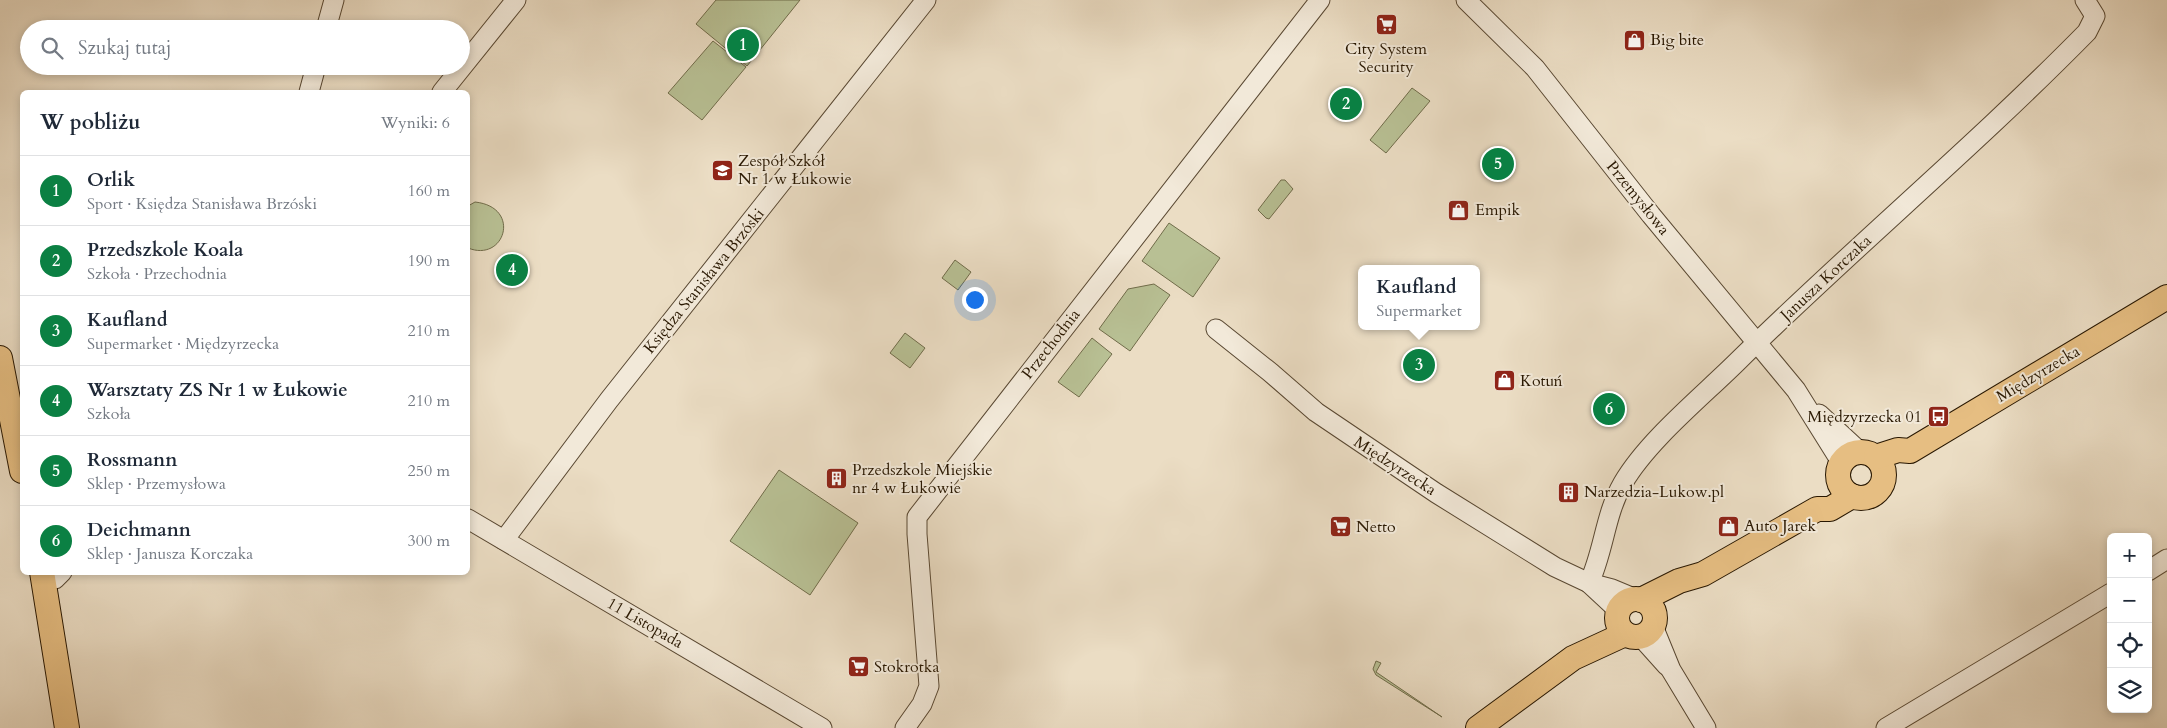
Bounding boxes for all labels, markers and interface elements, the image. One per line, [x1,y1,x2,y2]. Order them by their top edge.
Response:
supermarket icon: City System Security [1374,13,1398,37]
search box [20,20,470,75]
pin: 1 [727,26,759,64]
shop icon: Big bite [1622,28,1646,52]
place label: Big bite [1650,29,1704,51]
icon: search [38,34,66,62]
text: Szukaj tutaj [78,35,171,61]
place label: City System Security [1345,38,1428,78]
pin: 2 [1330,85,1362,123]
text: W pobliżu [40,108,141,137]
text: Wyniki: 6 [381,112,450,134]
pin: 5 [1482,145,1514,183]
place label: Zespół Szkół Nr 1 w Łukowie [738,150,852,190]
street label: Przemysłowa [1601,156,1675,240]
school or university icon: Zespół Szkół Nr 1 w Łukowie [710,158,734,182]
text: Orlik [87,167,135,193]
text: 1 [52,180,60,202]
text: 160 m [408,180,450,202]
text: Sport · Księdza Stanisława Brzóski [87,193,317,215]
shop icon: Empik [1447,198,1471,222]
place label: Empik [1475,199,1520,221]
street label: Księdza Stanisława Brzóski [638,203,770,358]
street label: Janusza Korczaka [1774,230,1876,327]
text: Przedszkole Koala [87,237,243,263]
text: 2 [52,250,60,272]
text: 190 m [408,250,450,272]
pin: 4 [496,251,528,289]
text: Szkoła · Przechodnia [87,263,227,285]
popup [1358,265,1480,330]
text: Kaufland [1376,274,1457,300]
your location [962,287,988,313]
text: Supermarket [1376,300,1462,322]
street label: Przechodnia [1017,304,1085,384]
text: Kaufland [87,307,167,333]
text: 3 [52,320,60,342]
text: 210 m [408,320,450,342]
text: Supermarket · Międzyrzecka [87,333,279,355]
street label: Międzyrzecka [1992,340,2084,408]
pin: 3 [1403,346,1435,384]
shop icon: Kotuń [1492,369,1516,393]
place label: Kotuń [1520,370,1564,392]
text: Warsztaty ZS Nr 1 w Łukowie [87,377,348,403]
text: 4 [52,390,60,412]
text: 210 m [408,390,450,412]
pin: 6 [1593,390,1625,428]
text: Szkoła [87,403,131,425]
bus stop icon: Międzyrzecka 01 [1926,405,1950,429]
place label: Międzyrzecka 01 [1807,406,1922,428]
street label: Międzyrzecka [1350,431,1440,501]
text: Rossmann [87,447,178,473]
place label: Przedszkole Miejskie nr 4 w Łukowie [852,459,993,499]
text: 5 [52,460,60,482]
text: 250 m [408,460,450,482]
building icon: Przedszkole Miejskie nr 4 w Łukowie [824,467,848,491]
text: Sklep · Przemysłowa [87,473,226,495]
building icon: Narzedzia-Lukow.pl [1556,480,1580,504]
place label: Narzedzia-Lukow.pl [1584,481,1724,503]
shop icon: Auto Jarek [1716,514,1740,538]
supermarket icon: Netto [1328,515,1352,539]
place label: Auto Jarek [1744,515,1817,537]
place label: Netto [1356,516,1396,538]
text: Deichmann [87,517,191,543]
text: 6 [52,530,60,552]
text: 300 m [408,530,450,552]
map controls [2107,533,2152,713]
button: + [2107,533,2152,578]
text: Sklep · Janusza Korczaka [87,543,253,565]
button: − [2107,578,2152,623]
street label: 11 Listopada [603,592,687,654]
button: locate [2107,623,2152,668]
supermarket icon: Stokrotka [846,655,870,679]
place label: Stokrotka [874,656,939,678]
button: layers [2107,668,2152,713]

